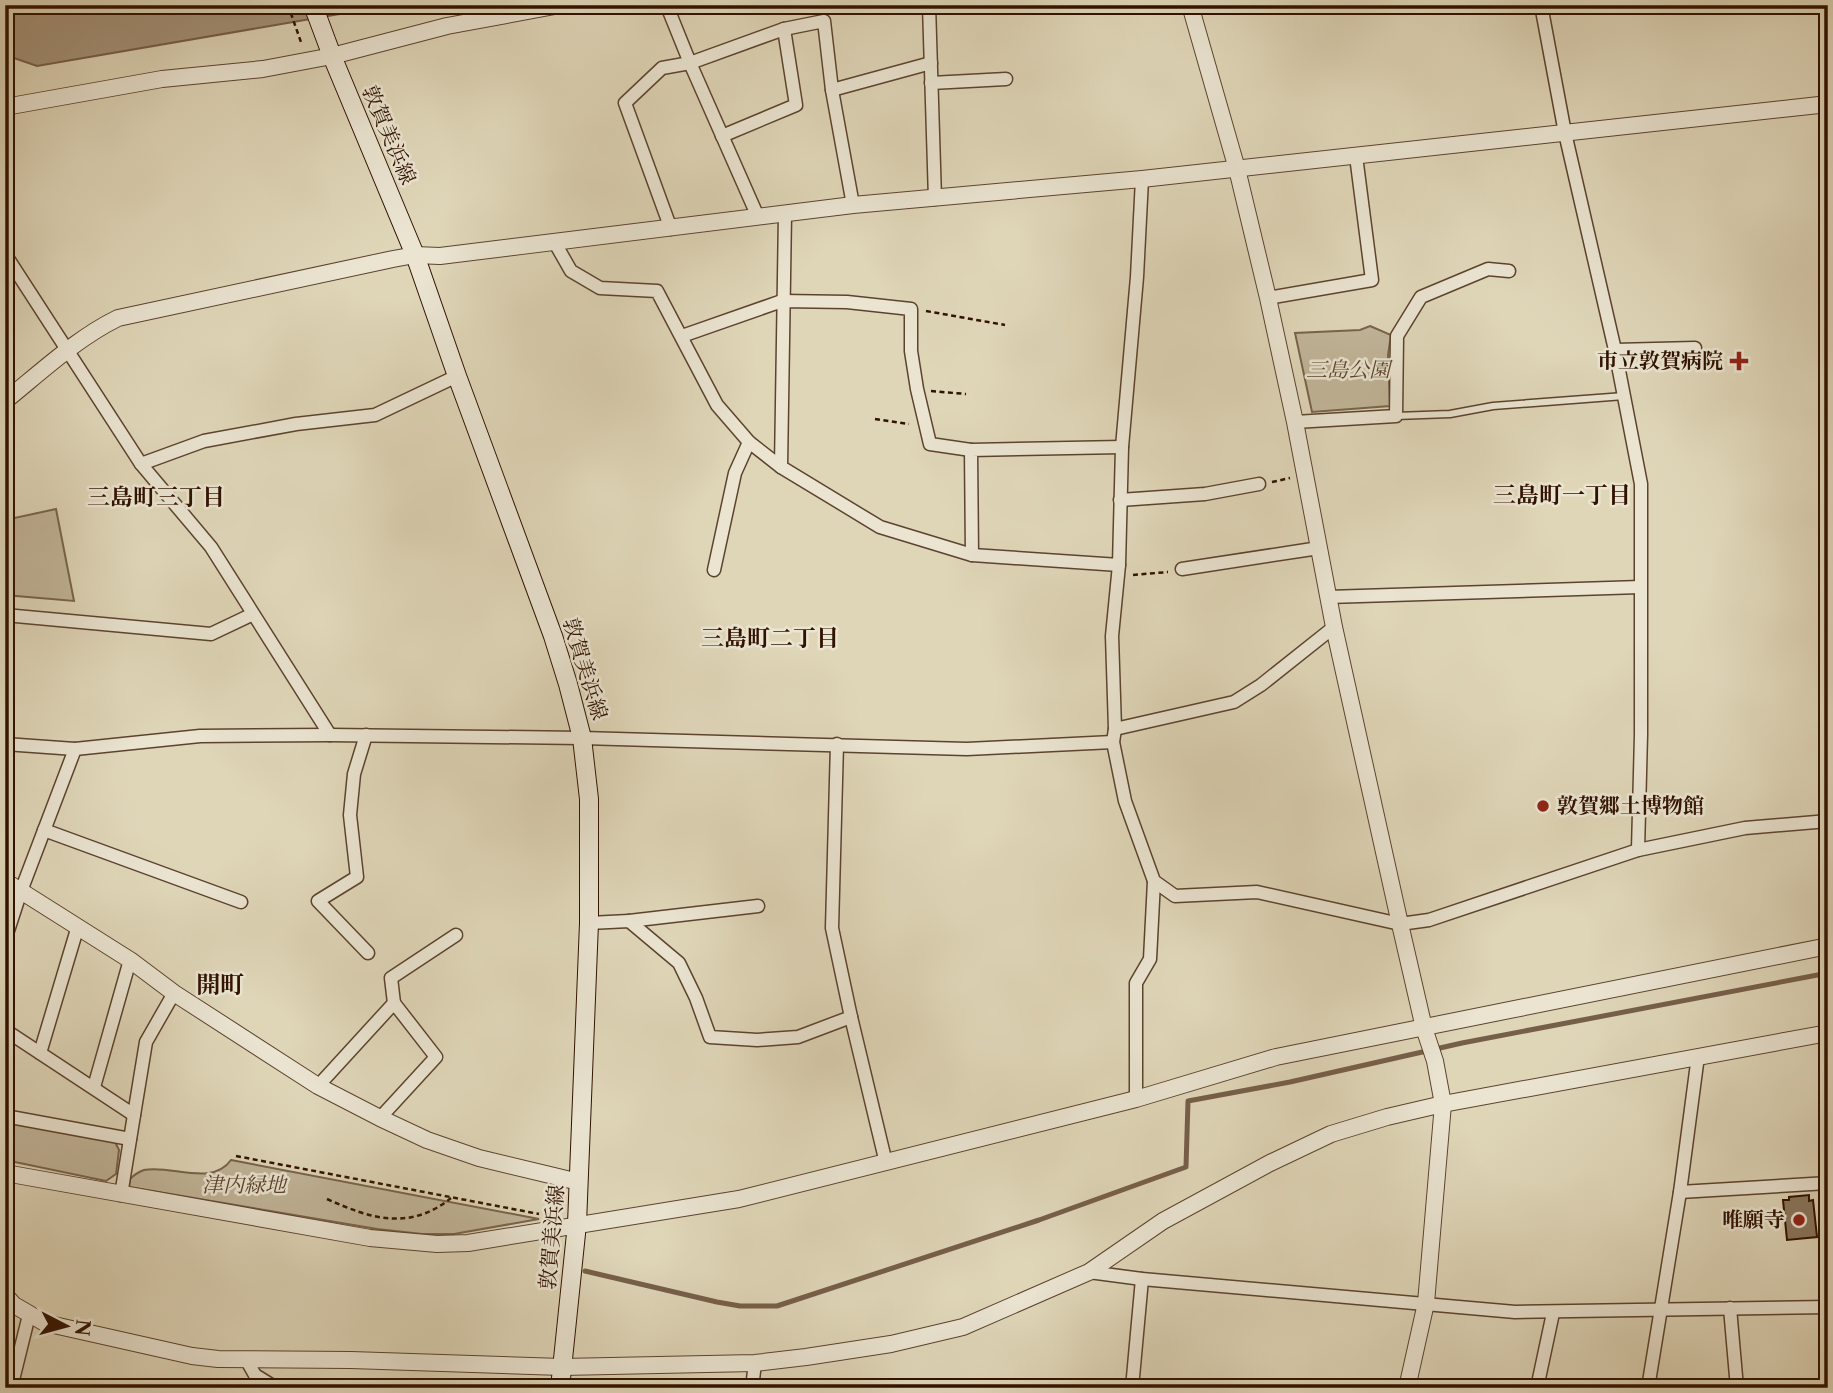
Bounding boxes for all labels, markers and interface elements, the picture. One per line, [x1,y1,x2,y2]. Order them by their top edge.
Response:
street label: 敦賀美浜線 [357,82,421,188]
place label: 市立敦賀病院 [1597,348,1723,373]
marker: 市立敦賀病院 [1729,351,1749,371]
park label: 三島公園 [1306,357,1393,382]
district label: 三島町一丁目 [1493,481,1631,509]
district label: 三島町三丁目 [87,483,225,511]
street label: 敦賀美浜線 [558,615,613,723]
district label: 三島町二丁目 [701,624,839,652]
place label: 敦賀郷土博物館 [1557,793,1704,818]
marker: 敦賀郷土博物館 [1535,798,1551,814]
district label: 開町 [196,970,244,999]
park label: 津内緑地 [202,1172,288,1197]
street label: 敦賀美浜線 [534,1184,569,1290]
place label: 唯願寺 [1722,1207,1785,1232]
marker: 唯願寺 [1791,1212,1807,1228]
north arrow [32,1292,102,1362]
text: N [70,1318,95,1337]

